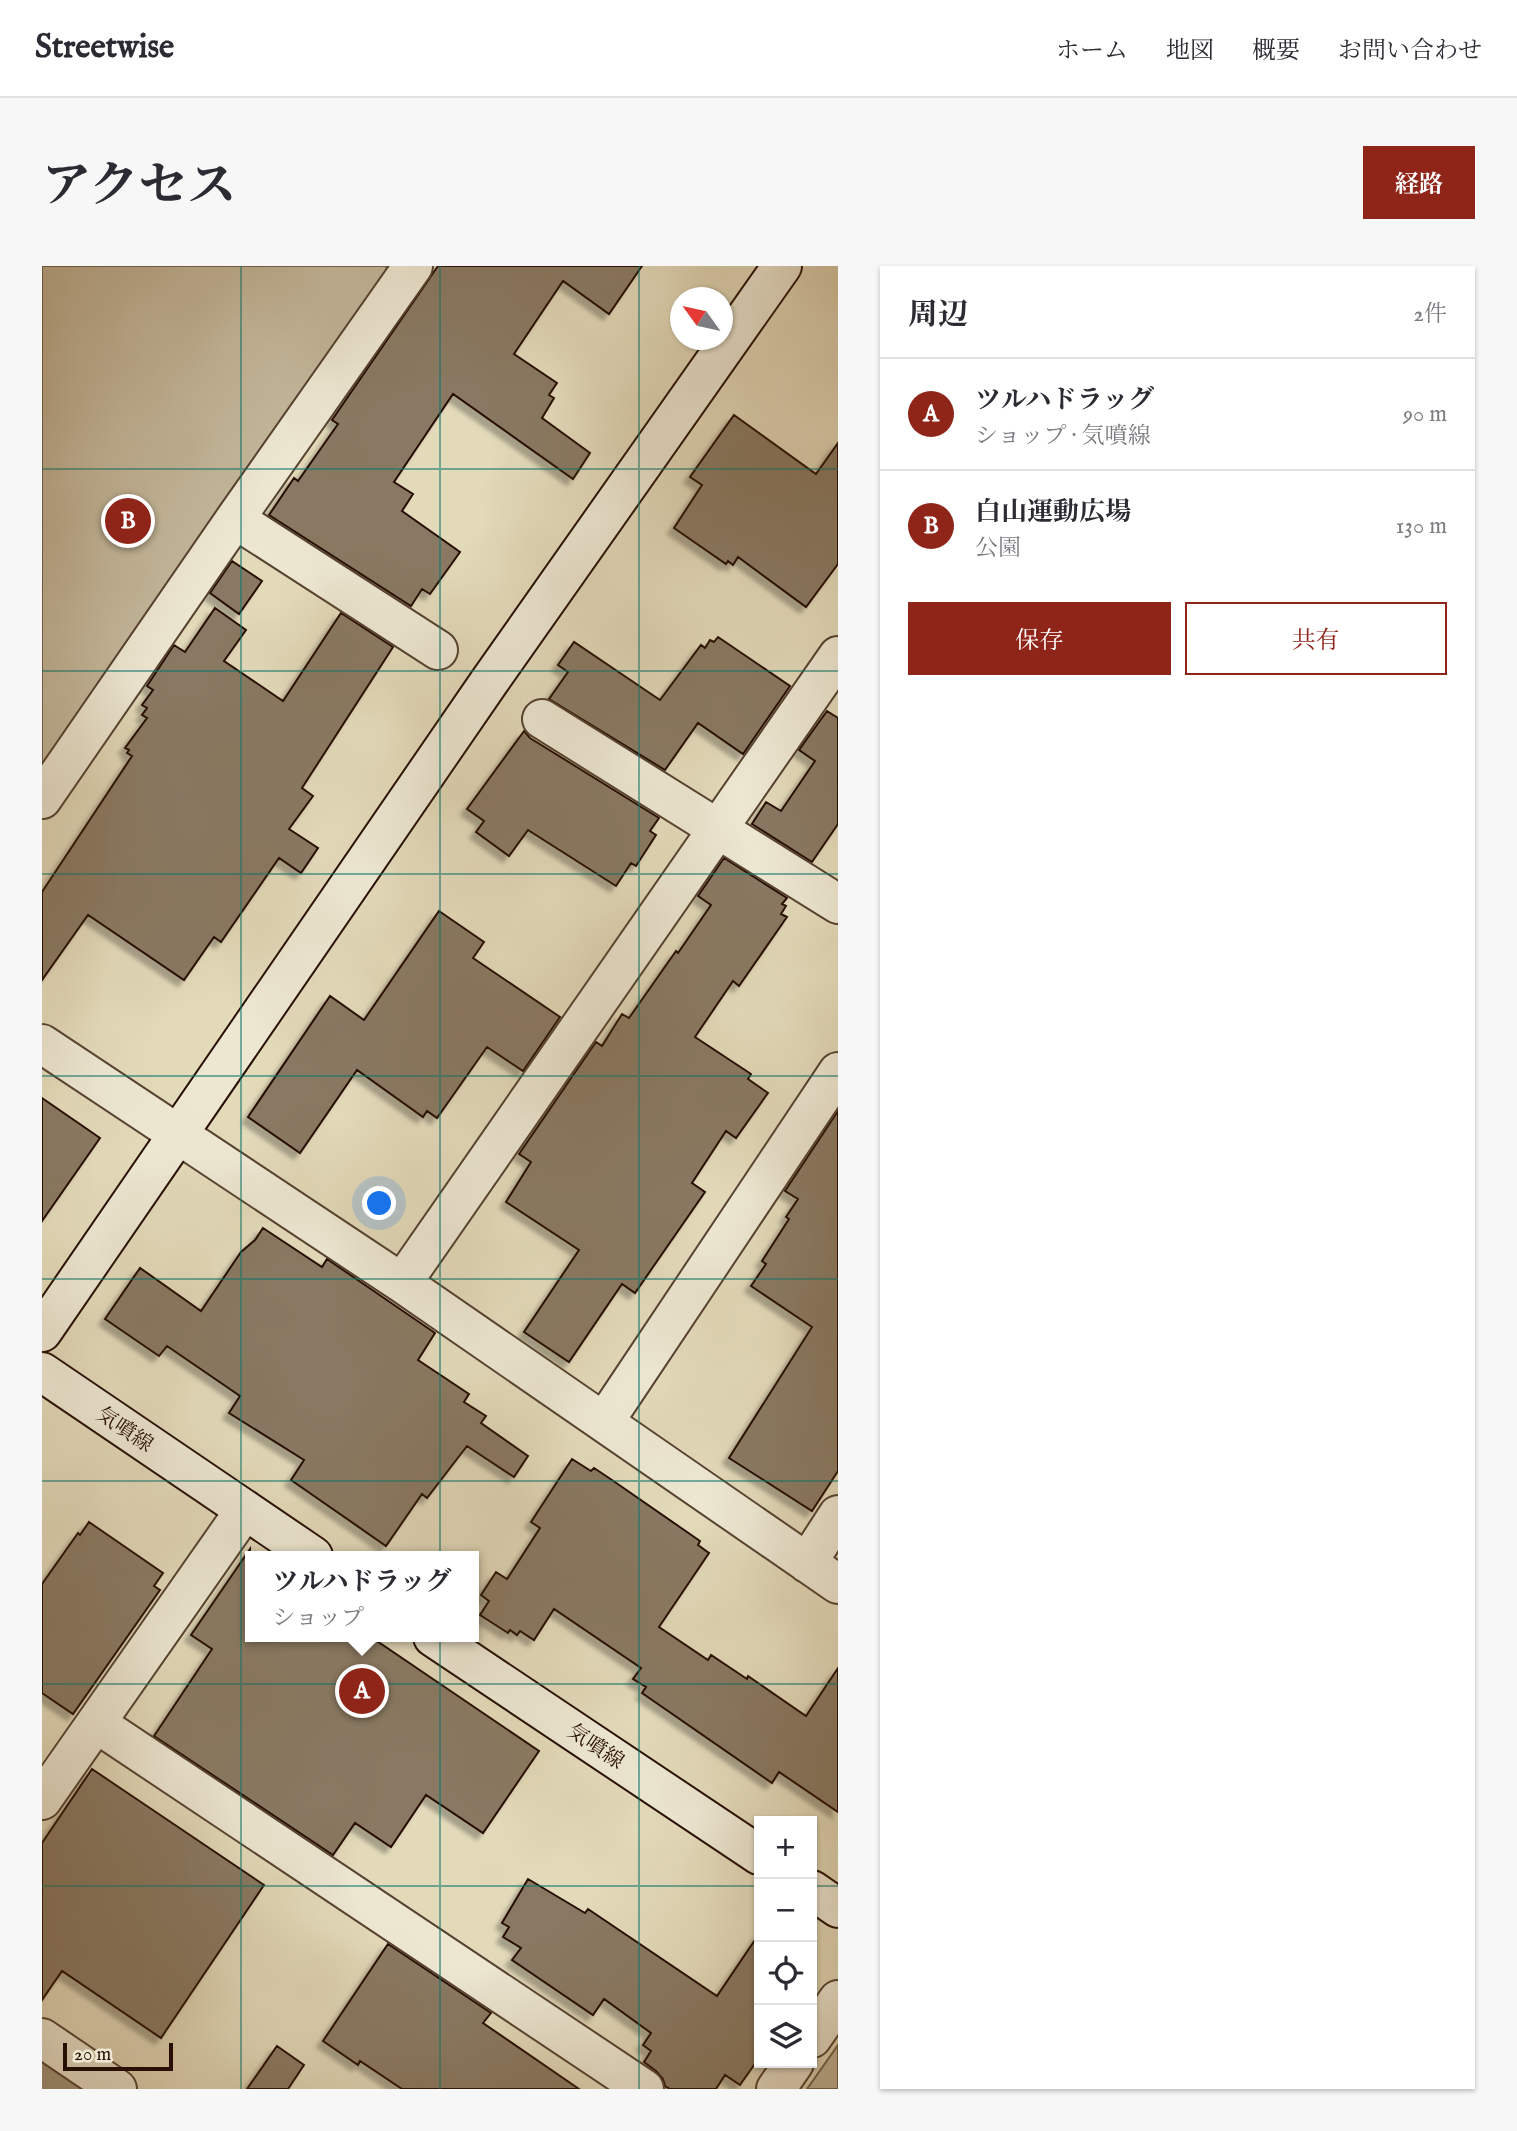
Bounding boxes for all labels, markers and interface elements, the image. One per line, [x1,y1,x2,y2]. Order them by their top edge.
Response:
text: Streetwise [35,27,174,69]
text: ホーム [1056,36,1128,67]
text: 地図 [1166,36,1214,67]
text: 概要 [1252,36,1300,67]
text: お問い合わせ [1338,36,1482,67]
button: 経路 [1363,146,1475,219]
text: アクセス [42,157,237,219]
north arrow [670,287,733,350]
text: 周辺 [908,297,968,335]
text: 2件 [1413,300,1447,329]
text: ツルハドラッグ [975,384,1154,417]
text: A [923,400,939,429]
text: 90 m [1403,400,1447,429]
text: ショップ · 気噴線 [975,422,1151,451]
pin: B [105,495,151,547]
text: 白山運動広場 [975,496,1131,529]
text: B [923,512,939,541]
text: 130 m [1396,512,1447,541]
text: 公園 [975,534,1021,563]
button: 保存 [908,602,1171,675]
button: 共有 [1185,602,1447,675]
your location [362,1186,396,1220]
street label: 気噴線 [90,1401,158,1459]
popup [245,1551,479,1642]
text: ツルハドラッグ [272,1566,452,1599]
text: ショップ [272,1604,364,1633]
pin: A [339,1665,385,1717]
street label: 気噴線 [561,1718,629,1776]
map controls [754,1816,817,2068]
button: + [754,1816,817,1879]
button: − [754,1879,817,1942]
button: locate [754,1942,817,2005]
button: layers [754,2005,817,2068]
scale bar [63,2040,173,2072]
text: 20 m [74,2043,111,2067]

